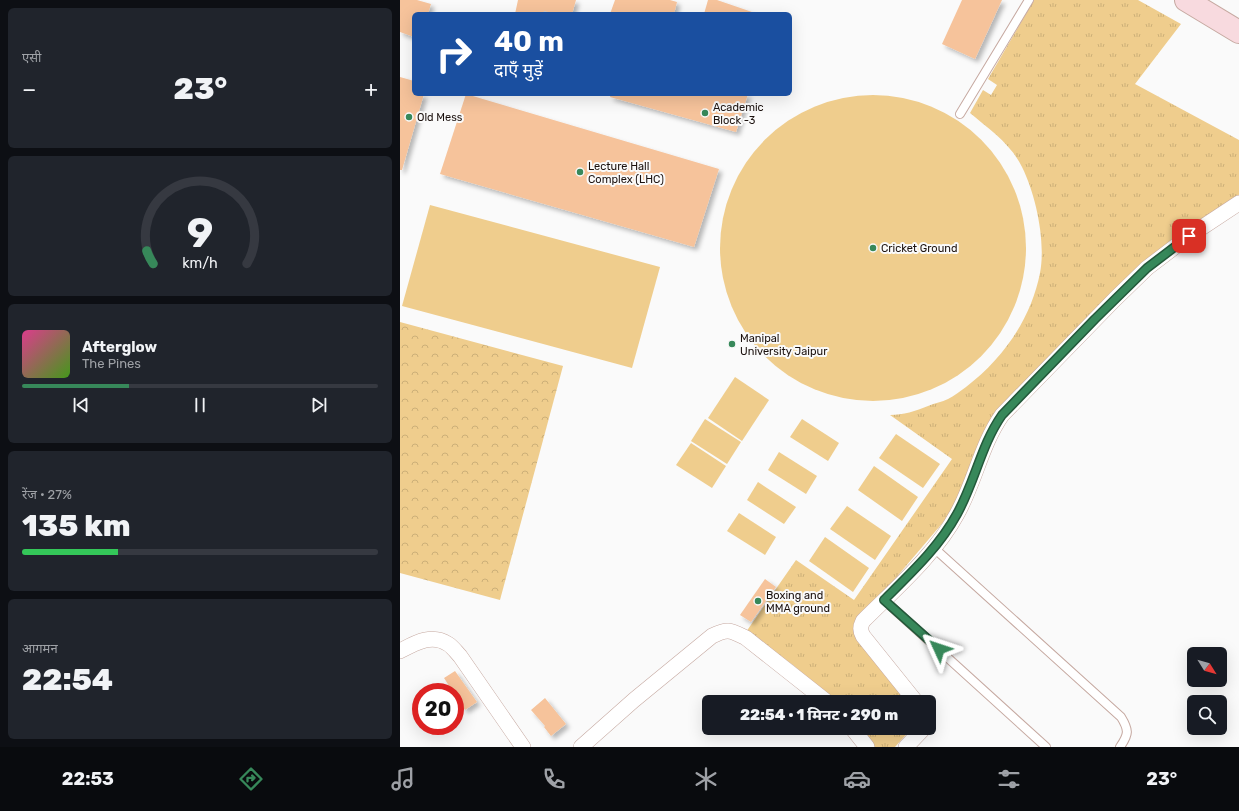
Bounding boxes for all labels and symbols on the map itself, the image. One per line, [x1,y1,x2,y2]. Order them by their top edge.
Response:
place label: Academic Block -3 [713,101,764,127]
marker: Academic Block -3 [700,108,710,118]
place label: Old Mess [417,111,463,124]
marker: Old Mess [404,112,414,122]
place label: Lecture Hall Complex (LHC) [588,160,664,186]
marker: Lecture Hall Complex (LHC) [575,167,585,177]
pin [1172,219,1206,253]
place label: Cricket Ground [881,242,957,255]
marker: Cricket Ground [868,243,878,253]
place label: Manipal University Jaipur [740,332,828,358]
marker: Manipal University Jaipur [727,339,737,349]
place label: Boxing and MMA ground [766,589,830,615]
marker: Boxing and MMA ground [753,596,763,606]
position arrow [918,628,960,670]
north arrow [1187,647,1227,687]
speed limit sign: 20 [412,683,464,735]

